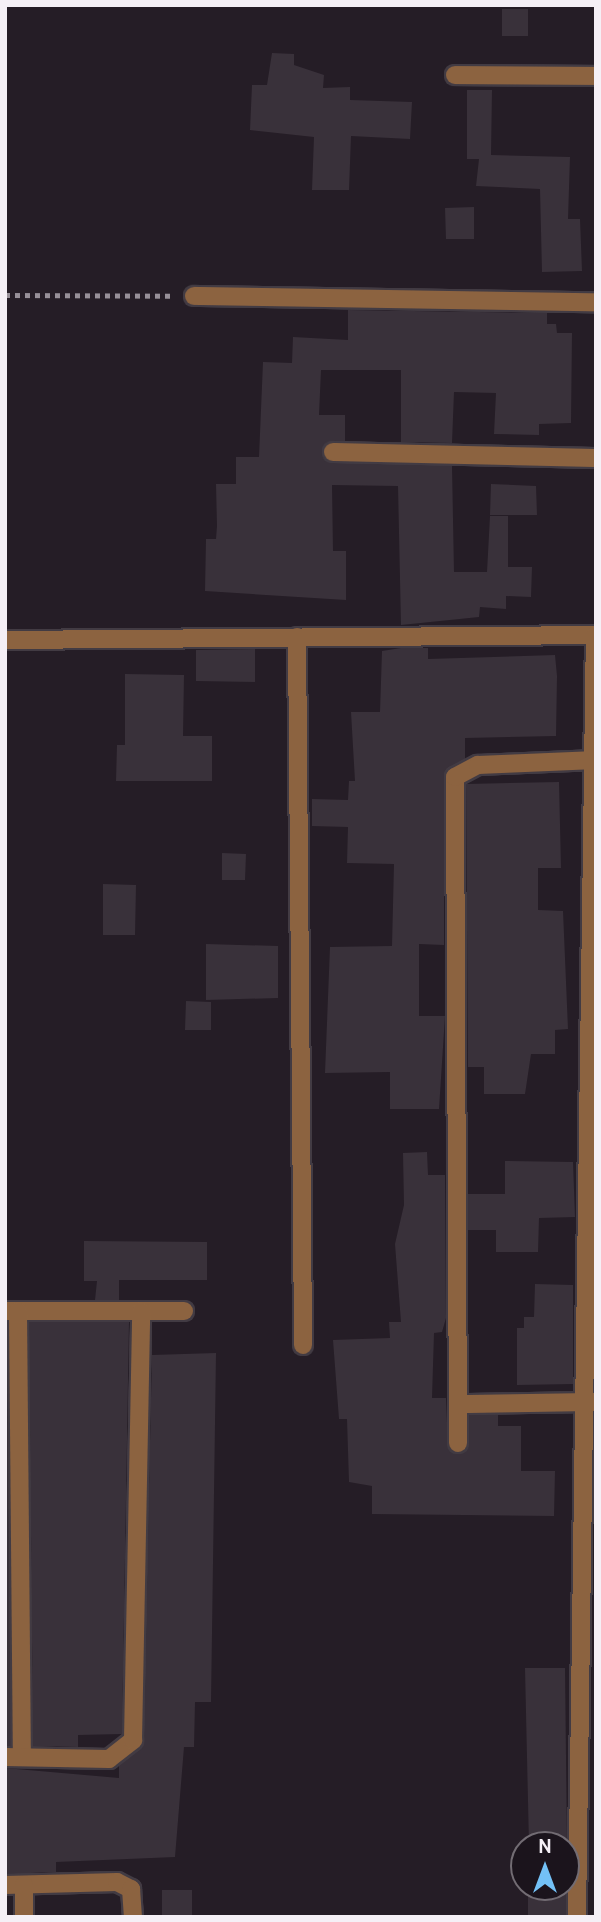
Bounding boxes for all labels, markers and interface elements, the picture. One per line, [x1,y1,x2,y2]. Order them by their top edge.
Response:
north arrow [510,1831,580,1901]
text: N [538,1835,552,1858]

